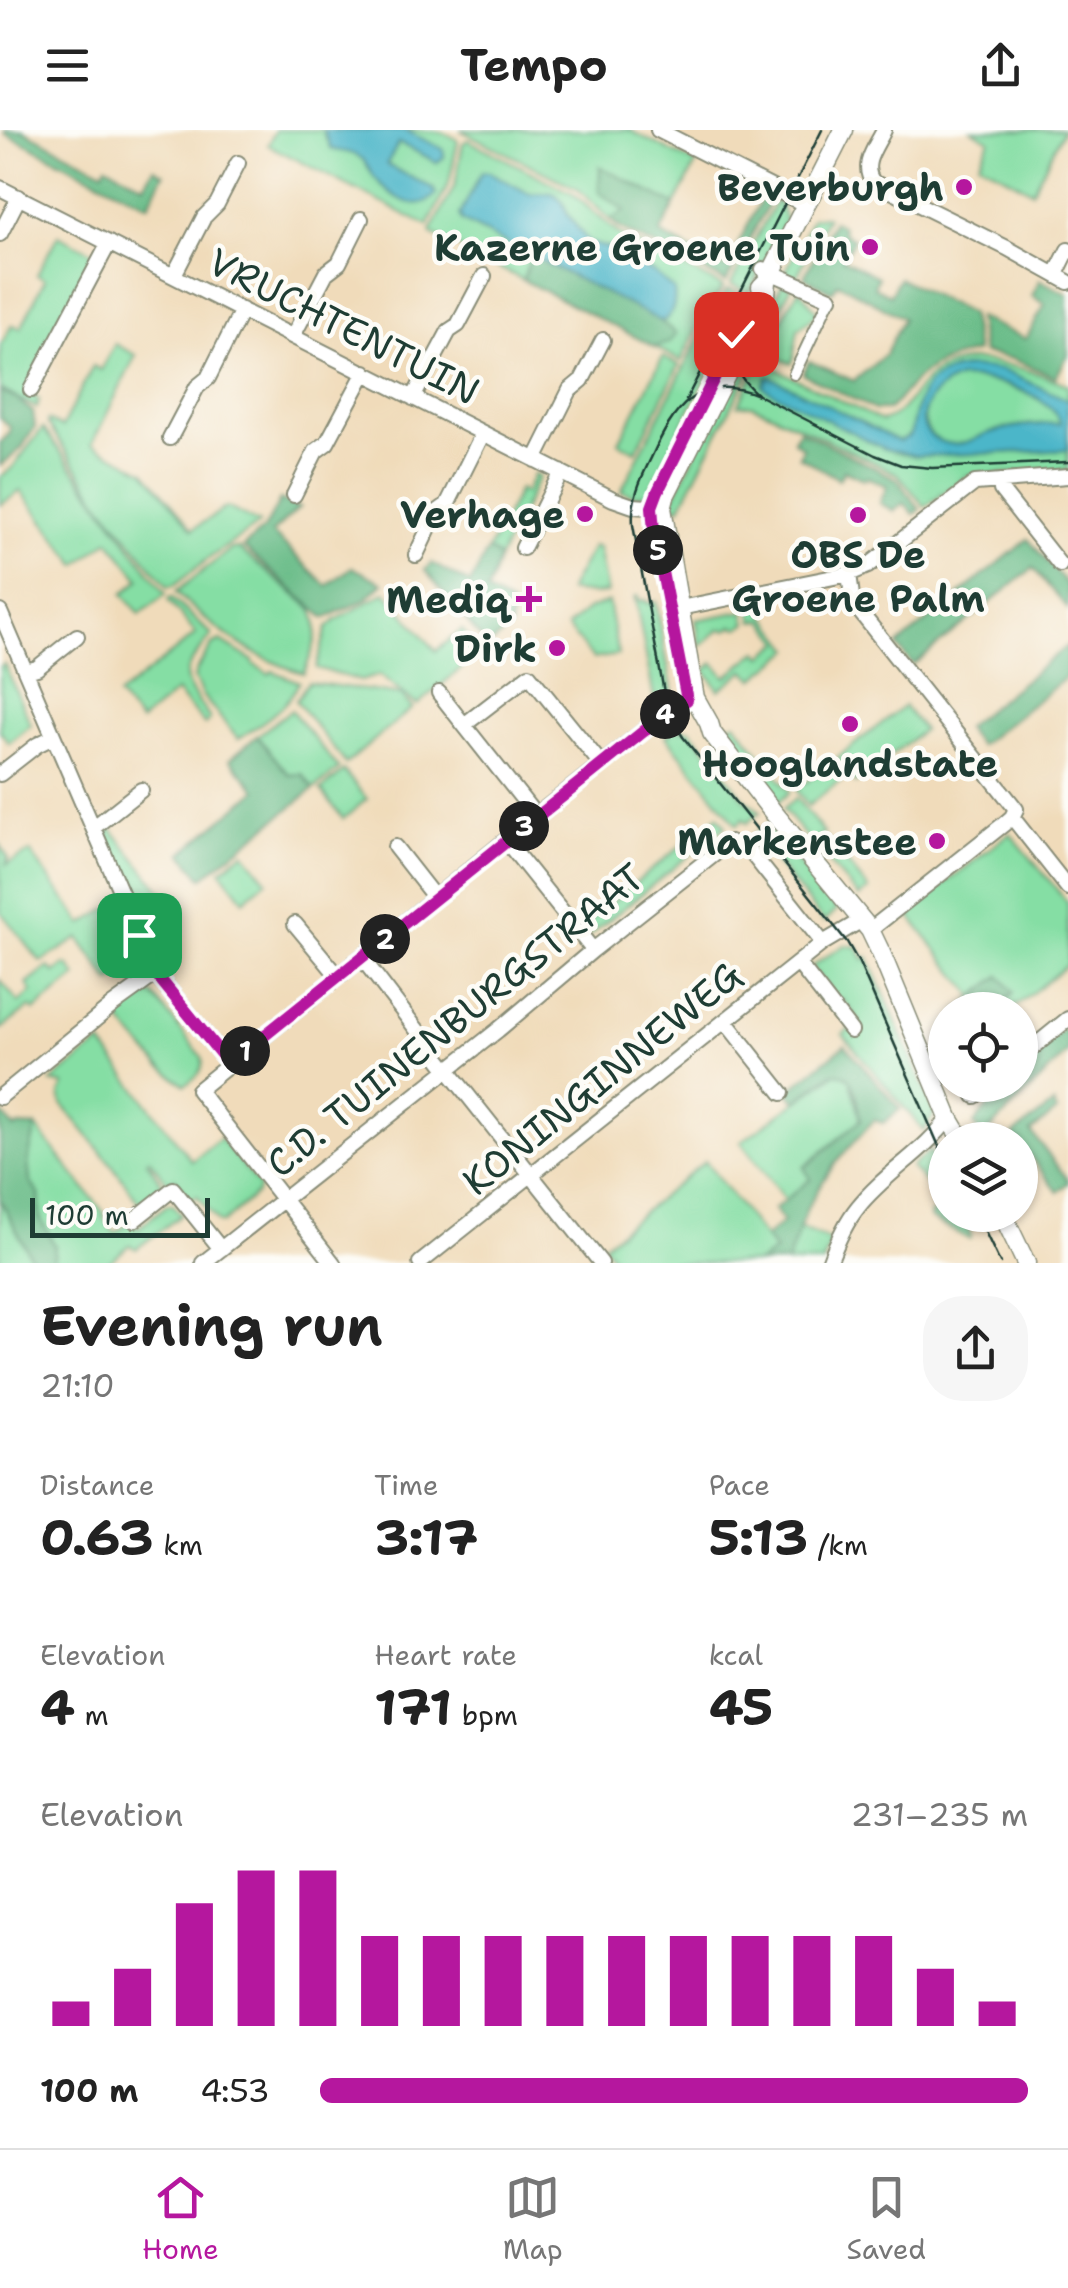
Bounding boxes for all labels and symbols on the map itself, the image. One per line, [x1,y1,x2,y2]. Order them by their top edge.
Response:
place label: Beverburgh [717,162,944,213]
marker: Beverburgh [953,176,975,198]
place label: Kazerne Groene Tuin [434,222,850,273]
street label: VRUCHTENTUIN [200,236,488,416]
marker: Kazerne Groene Tuin [859,236,881,258]
pin [694,292,779,377]
place label: Verhage [400,489,565,540]
marker: Verhage [574,503,596,525]
marker: OBS De Groene Palm [847,504,869,526]
pin: 5 [633,525,683,575]
place label: OBS De Groene Palm [731,529,985,624]
place label: Mediq [386,574,512,625]
marker: Mediq [518,588,540,610]
place label: Dirk [454,623,537,674]
marker: Dirk [546,637,568,659]
pin: 4 [640,689,690,739]
marker: Hooglandstate [839,713,861,735]
place label: Hooglandstate [702,738,998,789]
pin: 3 [499,801,549,851]
place label: Markenstee [677,816,917,867]
marker: Markenstee [926,830,948,852]
street label: C.D. TUINENBURGSTRAAT [255,852,655,1188]
pin [97,893,182,978]
pin: 2 [360,914,410,964]
street label: KONINGINNEWEG [452,949,752,1207]
pin: 1 [220,1026,270,1076]
scale bar [30,1193,210,1238]

